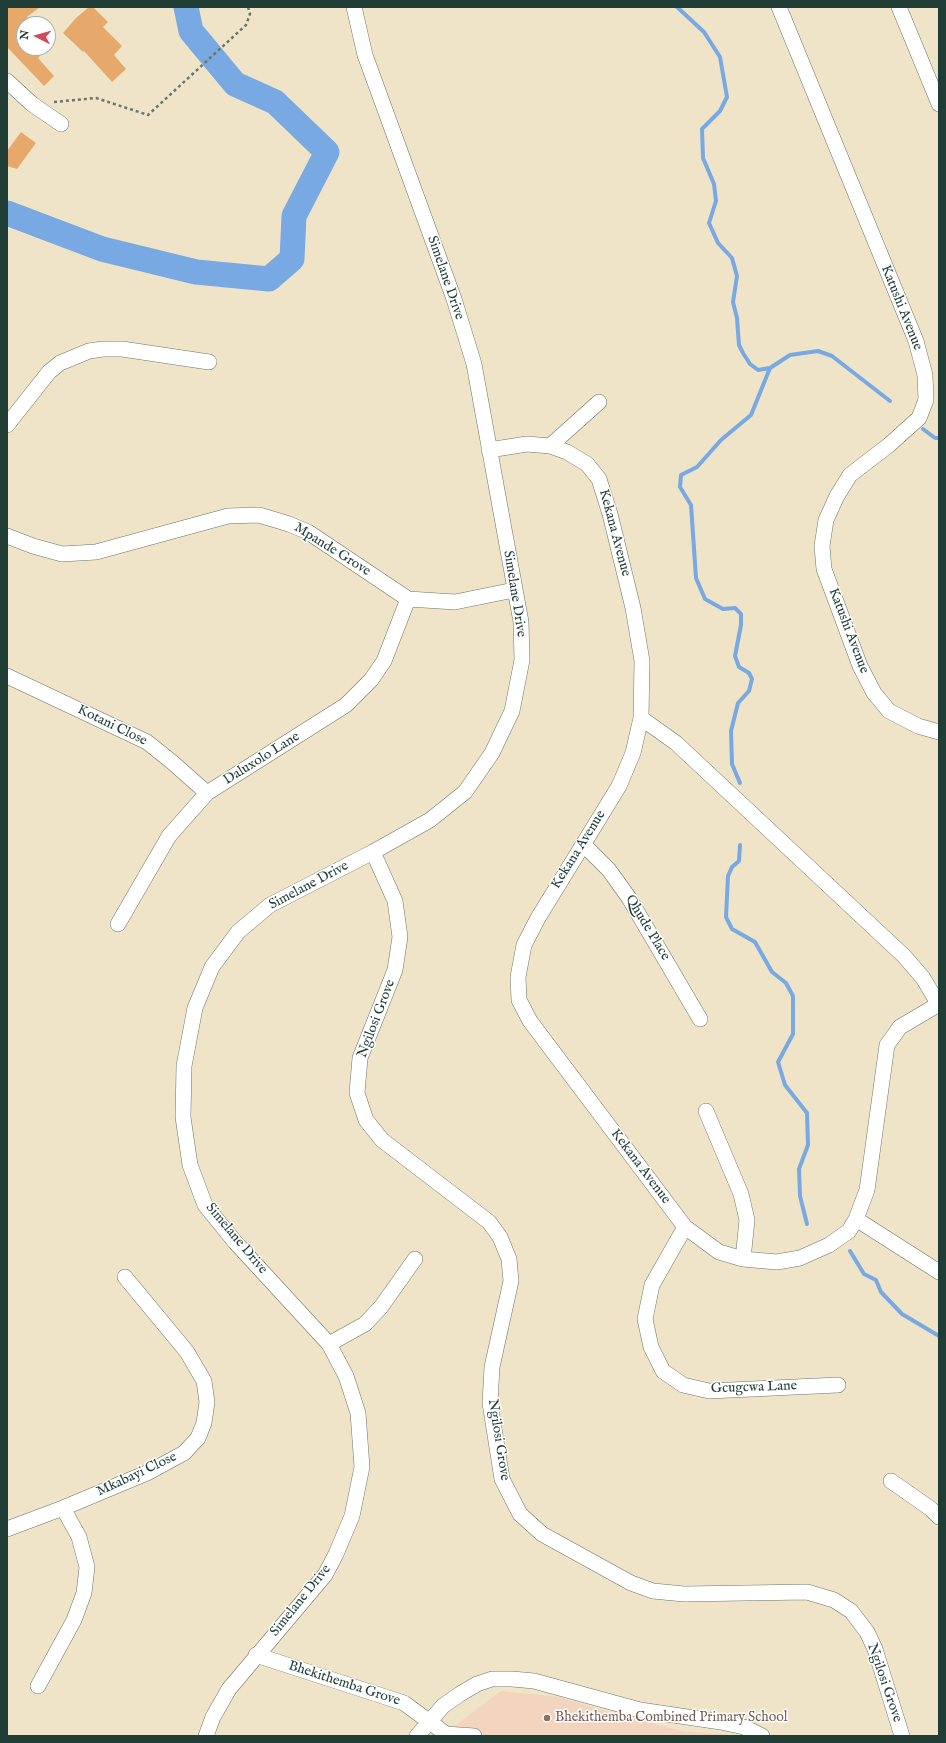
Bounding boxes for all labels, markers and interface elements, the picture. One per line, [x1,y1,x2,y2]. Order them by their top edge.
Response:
north arrow [16,16,56,56]
text: N [18,29,33,40]
street label: Simelane Drive [423,234,467,322]
street label: Katushi Avenue [876,263,926,353]
street label: Kekana Avenue [594,488,634,578]
street label: Mpande Grove [290,520,374,580]
street label: Simelane Drive [499,549,529,639]
street label: Katushi Avenue [824,586,872,676]
street label: Kotani Close [74,702,150,750]
street label: Daluxolo Lane [221,729,303,789]
street label: Kekana Avenue [548,808,610,892]
street label: Simelane Drive [266,858,352,914]
street label: Qhude Place [621,892,673,964]
street label: Ngilosi Grove [354,978,400,1060]
street label: Kekana Avenue [606,1126,674,1208]
street label: Simelane Drive [201,1200,271,1278]
street label: Gcugcwa Lane [711,1378,797,1398]
street label: Ngilosi Grove [483,1398,513,1482]
street label: Mkabayi Close [94,1449,180,1501]
street label: Simelane Drive [267,1562,335,1640]
street label: Ngilosi Grove [863,1641,905,1725]
street label: Bhekithemba Grove [286,1658,402,1710]
place label: Bhekithemba Combined Primary School [555,1710,788,1726]
marker: Bhekithemba Combined Primary School [542,1713,552,1723]

